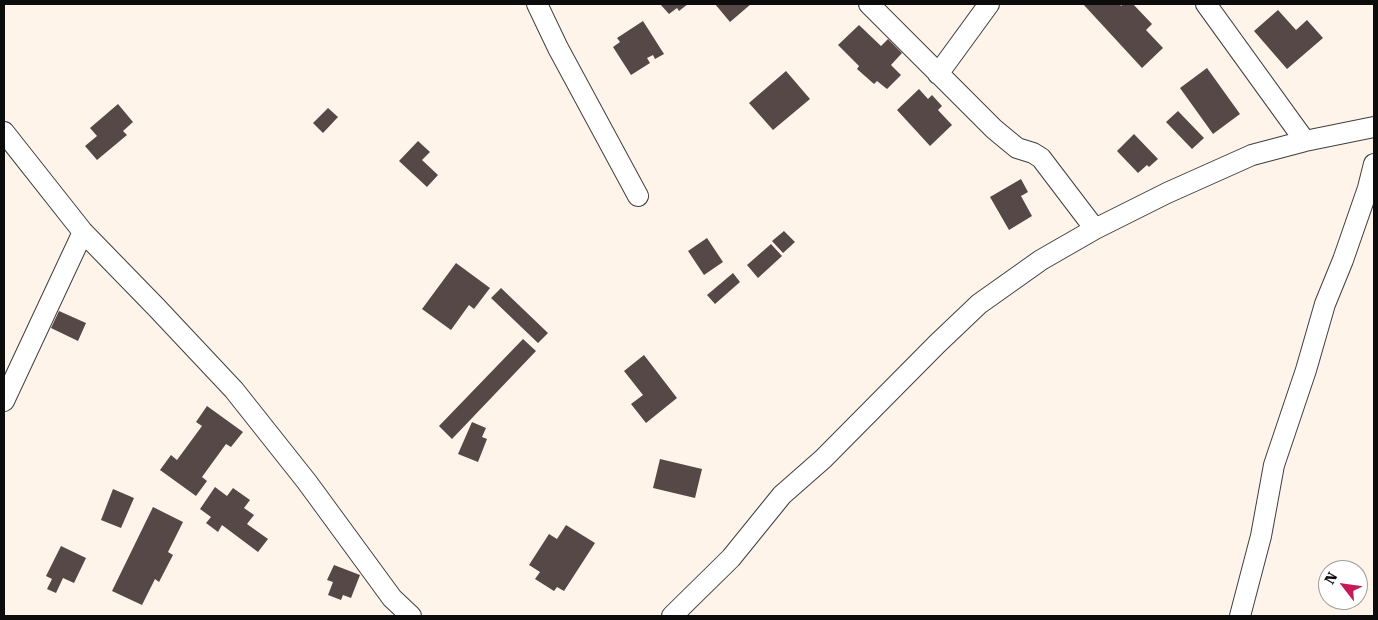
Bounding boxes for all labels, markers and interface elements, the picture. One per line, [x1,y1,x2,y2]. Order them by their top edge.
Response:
north arrow [1318,560,1368,610]
text: N [1321,569,1340,587]

